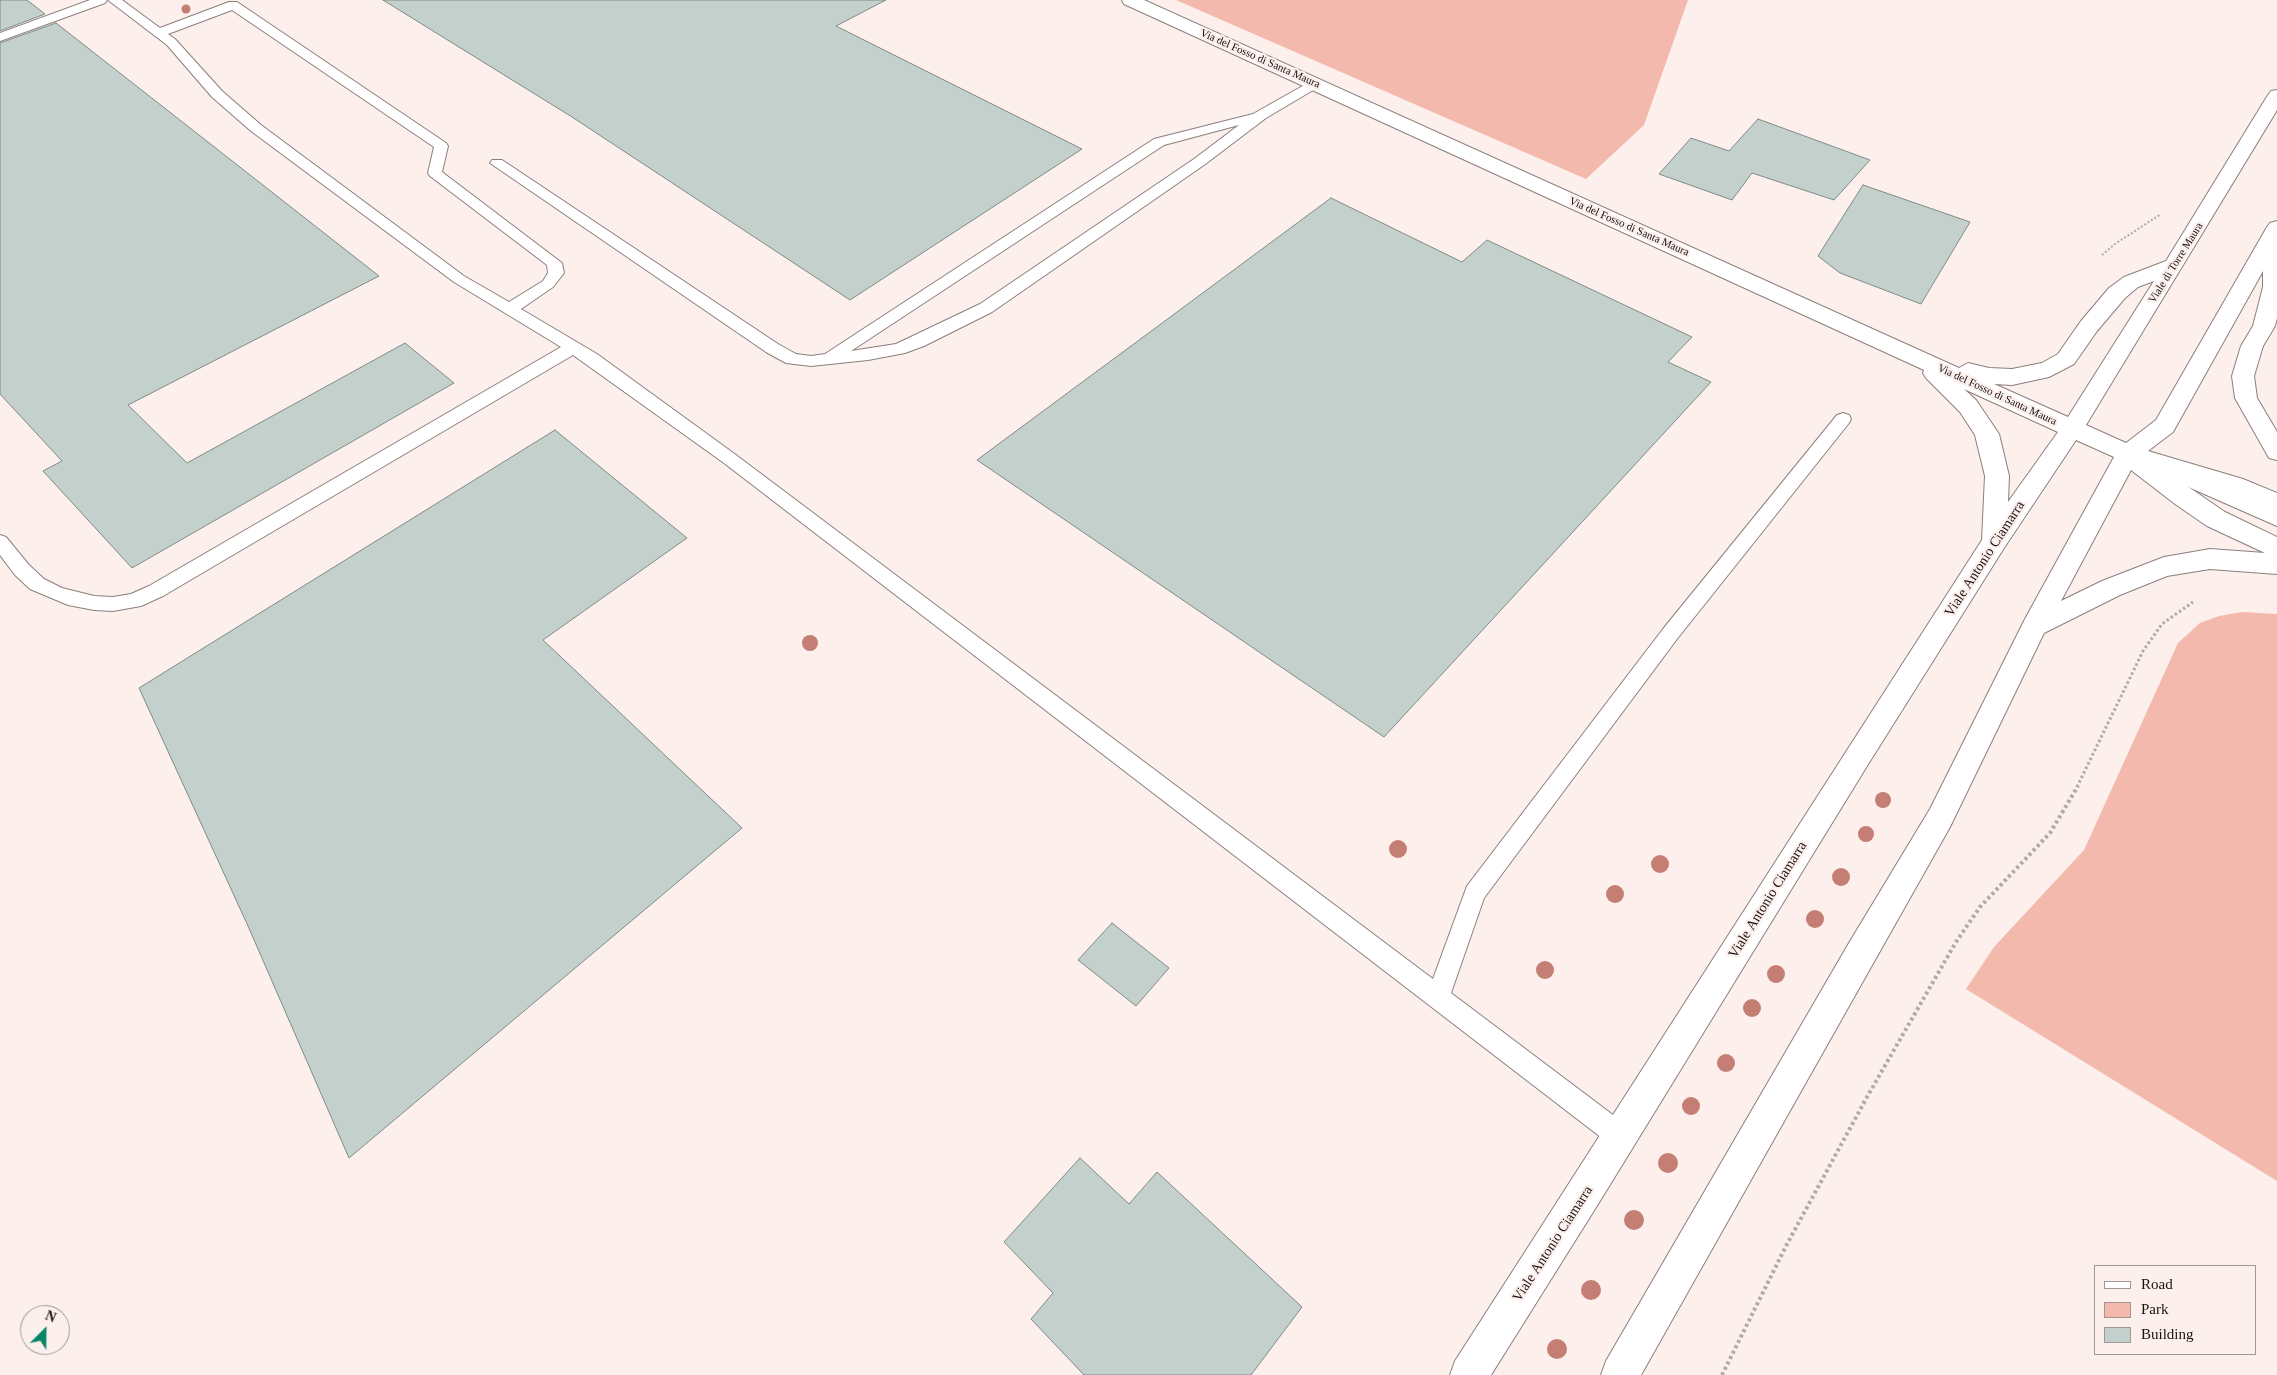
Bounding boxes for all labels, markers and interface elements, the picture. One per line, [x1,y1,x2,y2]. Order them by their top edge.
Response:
street label: Via del Fosso di Santa Maura [1198,27,1322,91]
street label: Via del Fosso di Santa Maura [1567,195,1691,259]
street label: Viale di Torre Maura [2146,220,2206,306]
street label: Via del Fosso di Santa Maura [1935,362,2059,428]
street label: Viale Antonio Ciamarra [1941,498,2029,620]
street label: Viale Antonio Ciamarra [1725,839,1811,961]
street label: Viale Antonio Ciamarra [1509,1183,1597,1305]
legend [2094,1265,2257,1355]
text: Road [2141,1276,2173,1292]
text: Park [2141,1301,2169,1317]
north arrow [20,1305,70,1355]
text: N [43,1308,58,1326]
text: Building [2141,1326,2194,1342]

